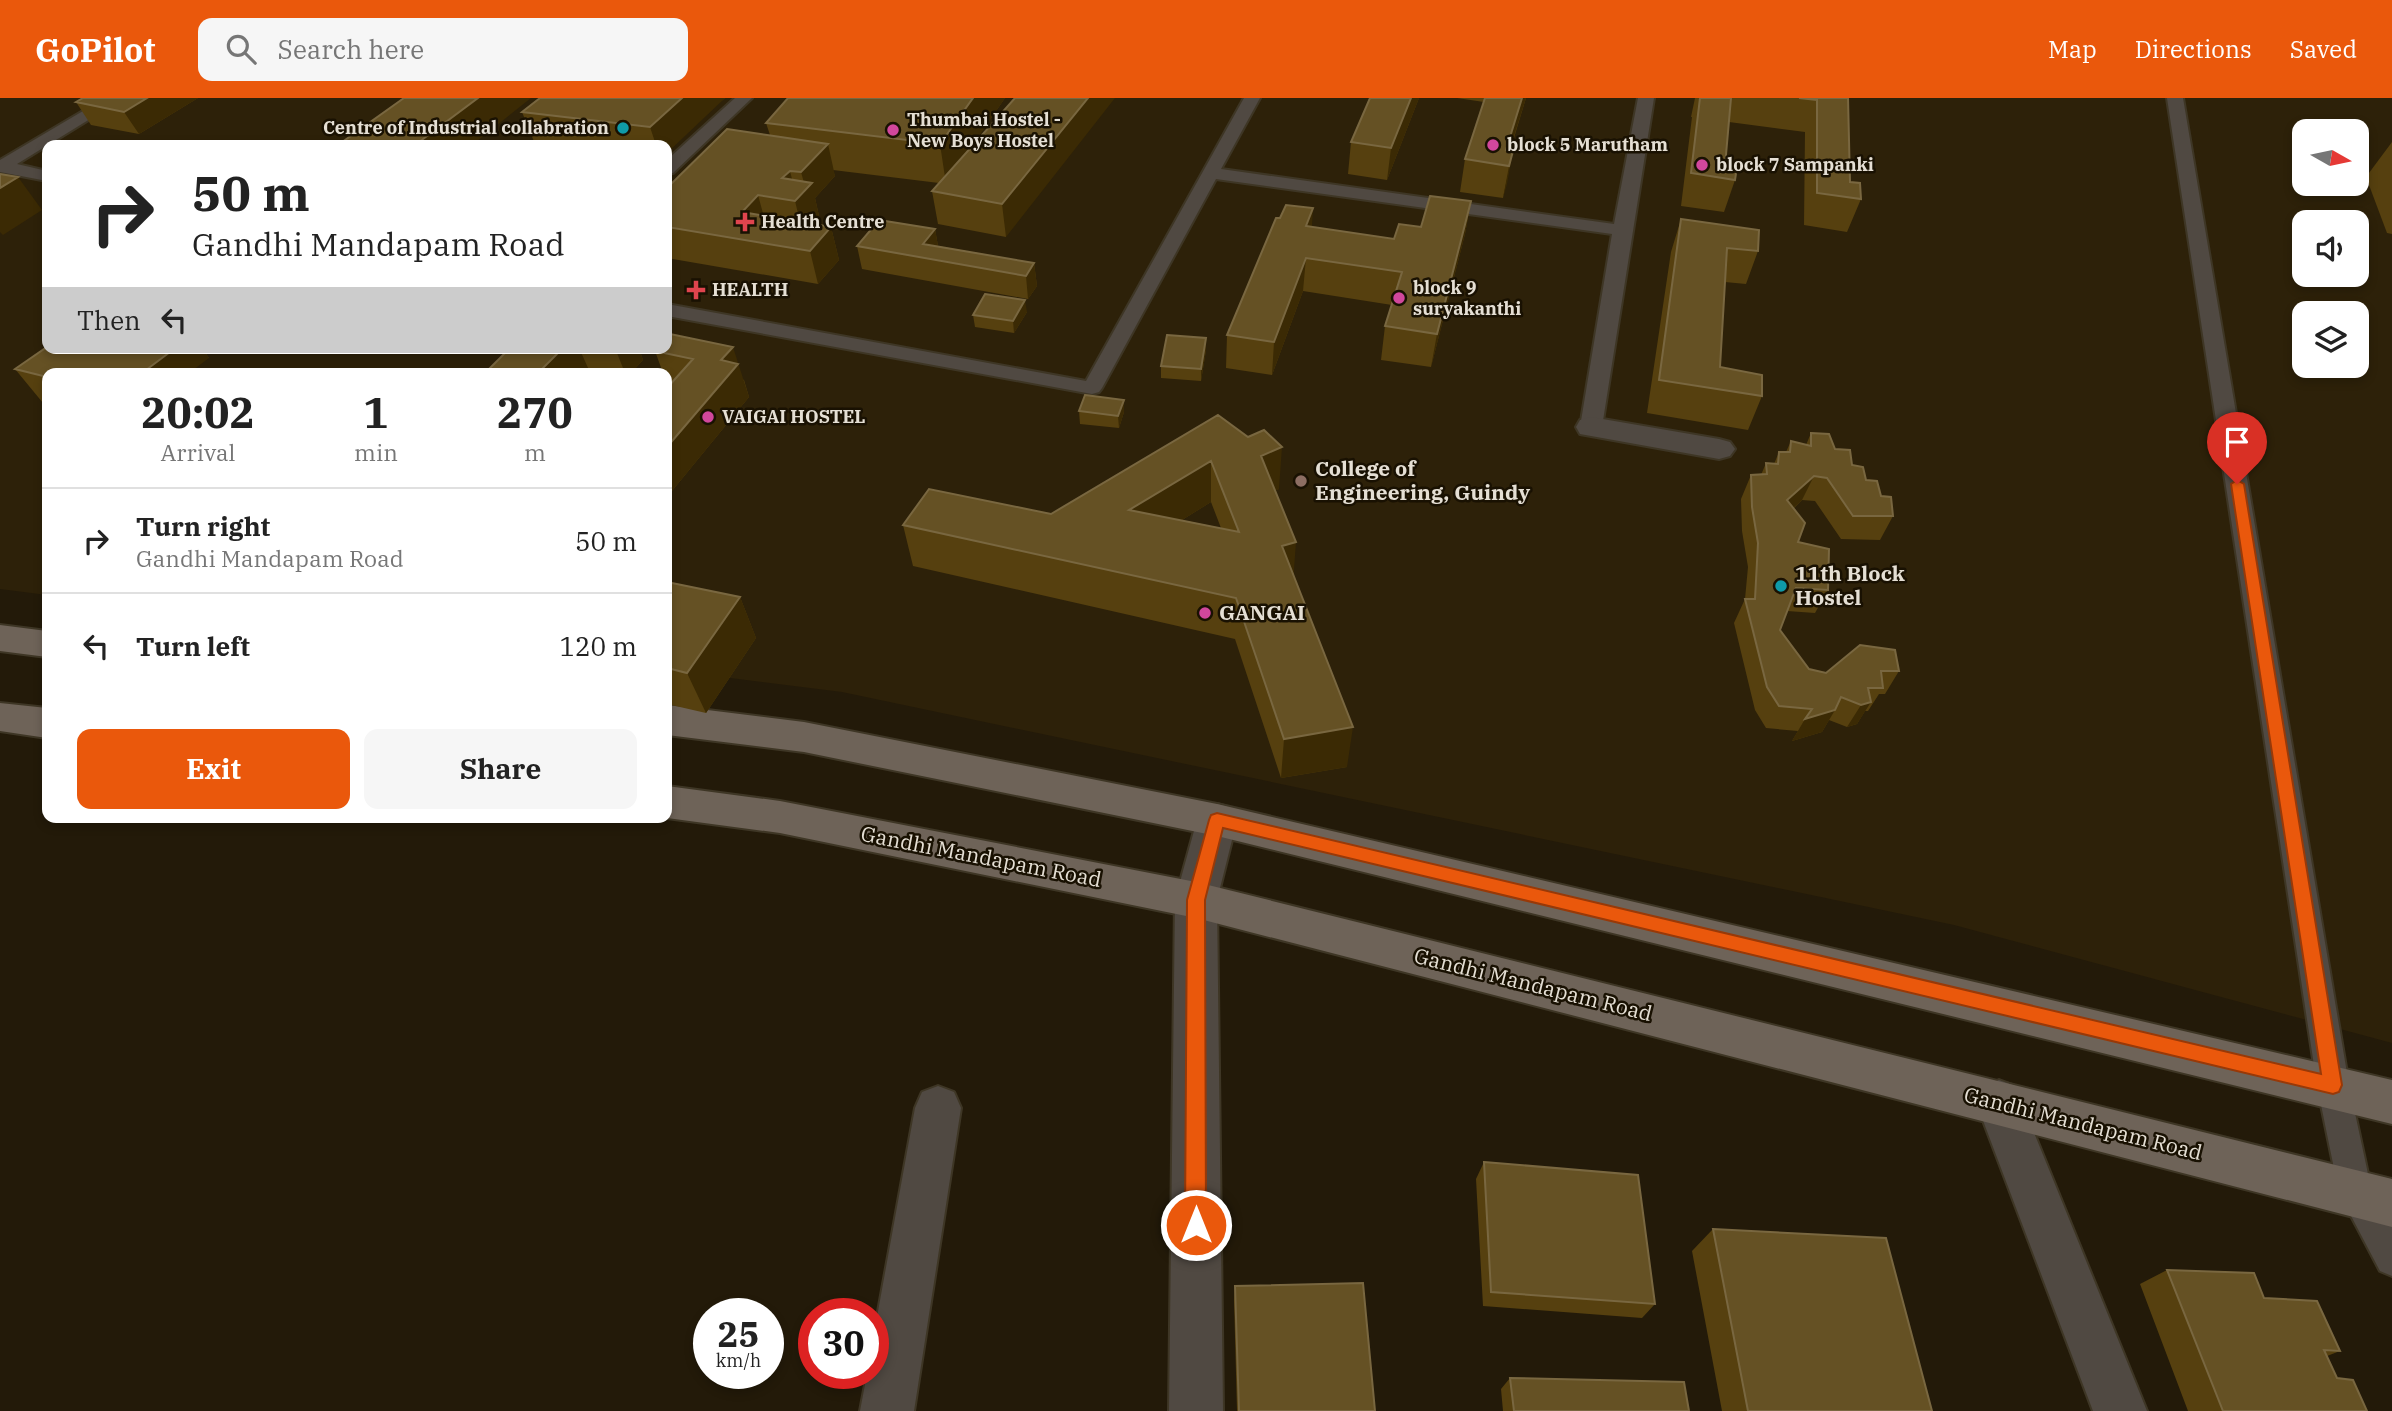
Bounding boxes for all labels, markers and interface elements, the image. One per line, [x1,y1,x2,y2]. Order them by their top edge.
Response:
search box [198,18,688,81]
text: GoPilot [35,28,156,71]
icon: search [222,30,260,68]
text: Search here [278,32,424,66]
text: Map [2048,33,2097,65]
text: Directions [2135,33,2252,65]
text: Saved [2290,33,2357,65]
place label: Thumbai Hostel - New Boys Hostel [907,108,1061,152]
place label: Centre of Industrial collabration [323,116,609,139]
north arrow [2292,119,2370,196]
map controls [2292,119,2369,378]
marker: Centre of Industrial collabration [615,120,631,136]
marker: Thumbai Hostel - New Boys Hostel [885,122,901,138]
place label: block 5 Marutham [1507,133,1669,156]
marker: block 5 Marutham [1485,137,1501,153]
place label: block 7 Sampanki [1716,153,1874,176]
marker: block 7 Sampanki [1694,157,1710,173]
text: 50 m [192,161,310,224]
icon: right [77,168,168,259]
place label: Health Centre [761,210,884,233]
button: sound [2292,210,2369,287]
marker: Health Centre [735,212,755,232]
text: Gandhi Mandapam Road [192,223,565,265]
place label: block 9 suryakanthi [1413,276,1521,320]
place label: HEALTH [712,278,788,301]
marker: HEALTH [686,280,706,300]
marker: block 9 suryakanthi [1391,290,1407,306]
icon: left [155,301,193,339]
button: layers [2292,301,2369,378]
text: Then [77,303,141,337]
text: 20:02 [141,385,255,440]
text: 1 [363,385,389,440]
text: 270 [497,385,573,440]
place label: VAIGAI HOSTEL [722,405,866,428]
marker: VAIGAI HOSTEL [700,409,716,425]
pin [2207,412,2267,484]
icon: arrive [2218,423,2256,461]
text: Arrival [161,437,235,467]
text: min [354,437,398,467]
text: m [524,437,546,467]
place label: College of Engineering, Guindy [1315,454,1530,506]
marker: College of Engineering, Guindy [1293,473,1309,489]
text: Turn right [136,509,270,543]
icon: right [77,522,115,560]
text: 50 m [575,524,637,558]
text: Gandhi Mandapam Road [136,543,404,573]
place label: 11th Block Hostel [1795,559,1905,611]
marker: 11th Block Hostel [1773,578,1789,594]
place label: GANGAI [1219,598,1305,626]
marker: GANGAI [1197,605,1213,621]
icon: left [77,627,115,665]
text: Turn left [136,629,250,663]
text: 120 m [559,629,637,663]
button: Exit [77,729,350,809]
button: Share [364,729,637,809]
street label: Gandhi Mandapam Road [858,819,1104,893]
street label: Gandhi Mandapam Road [1411,941,1655,1027]
street label: Gandhi Mandapam Road [1961,1080,2205,1166]
position arrow [1159,1188,1233,1262]
speed limit sign: 30 [798,1298,889,1389]
text: 25 [717,1311,760,1357]
text: km/h [716,1349,761,1372]

